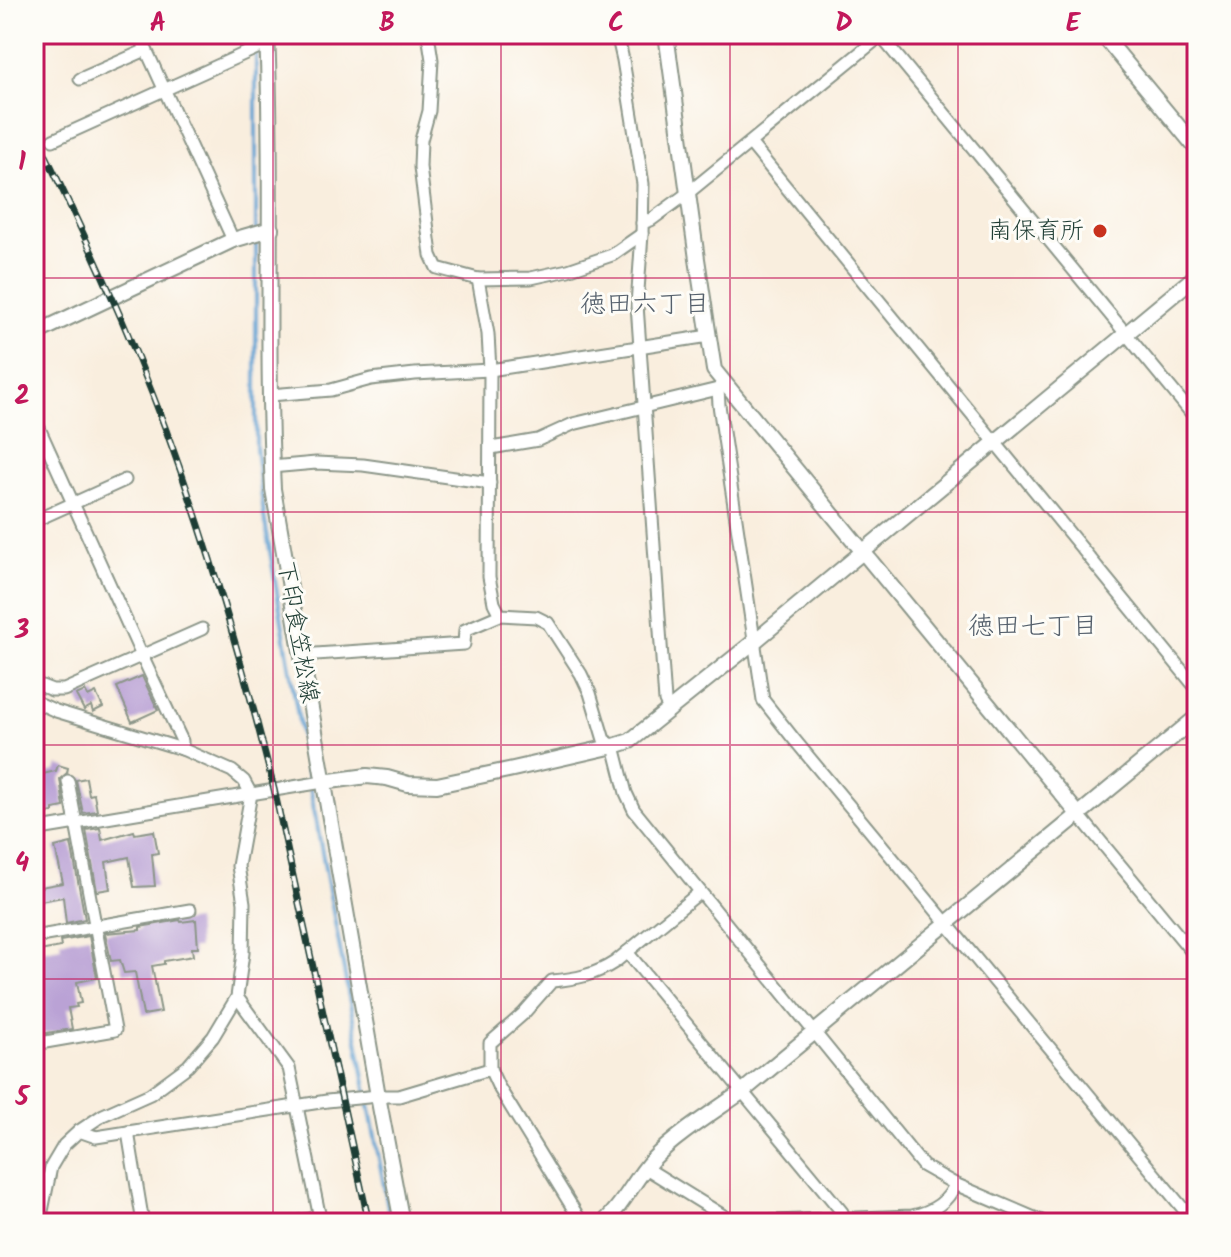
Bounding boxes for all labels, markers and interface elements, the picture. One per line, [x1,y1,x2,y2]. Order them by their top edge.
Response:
text: A [150,3,166,45]
text: B [379,3,395,45]
text: C [608,3,624,45]
text: D [835,3,853,45]
text: E [1066,3,1082,45]
text: 1 [18,142,26,184]
place label: 南保育所 [988,212,1084,251]
marker: 南保育所 [1091,222,1109,240]
district label: 徳田六丁目 [580,284,710,326]
text: 2 [14,376,30,418]
street label: 下印食笠松線 [265,558,329,706]
district label: 徳田七丁目 [968,606,1098,648]
text: 3 [14,610,29,652]
text: 4 [15,843,29,885]
text: 5 [14,1077,30,1119]

